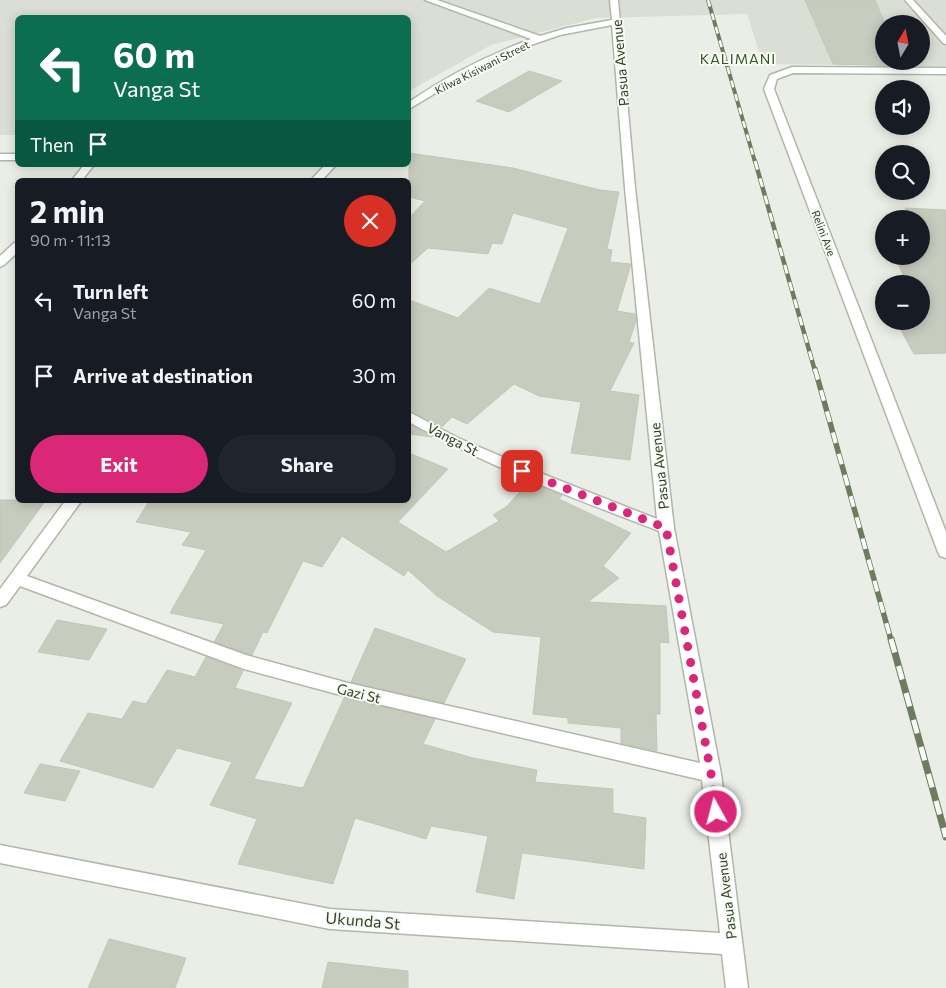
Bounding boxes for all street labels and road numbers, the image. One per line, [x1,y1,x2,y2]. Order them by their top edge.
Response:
street label: Pasua Avenue [608,19,632,107]
street label: Kilwa Kisiwani Street [433,37,532,96]
street label: Relini Ave [809,208,839,258]
street label: Vanga St [424,419,482,459]
street label: Pasua Avenue [646,422,672,510]
street label: Gazi St [335,679,383,707]
street label: Pasua Avenue [712,852,740,940]
street label: Ukunda St [325,907,402,933]

